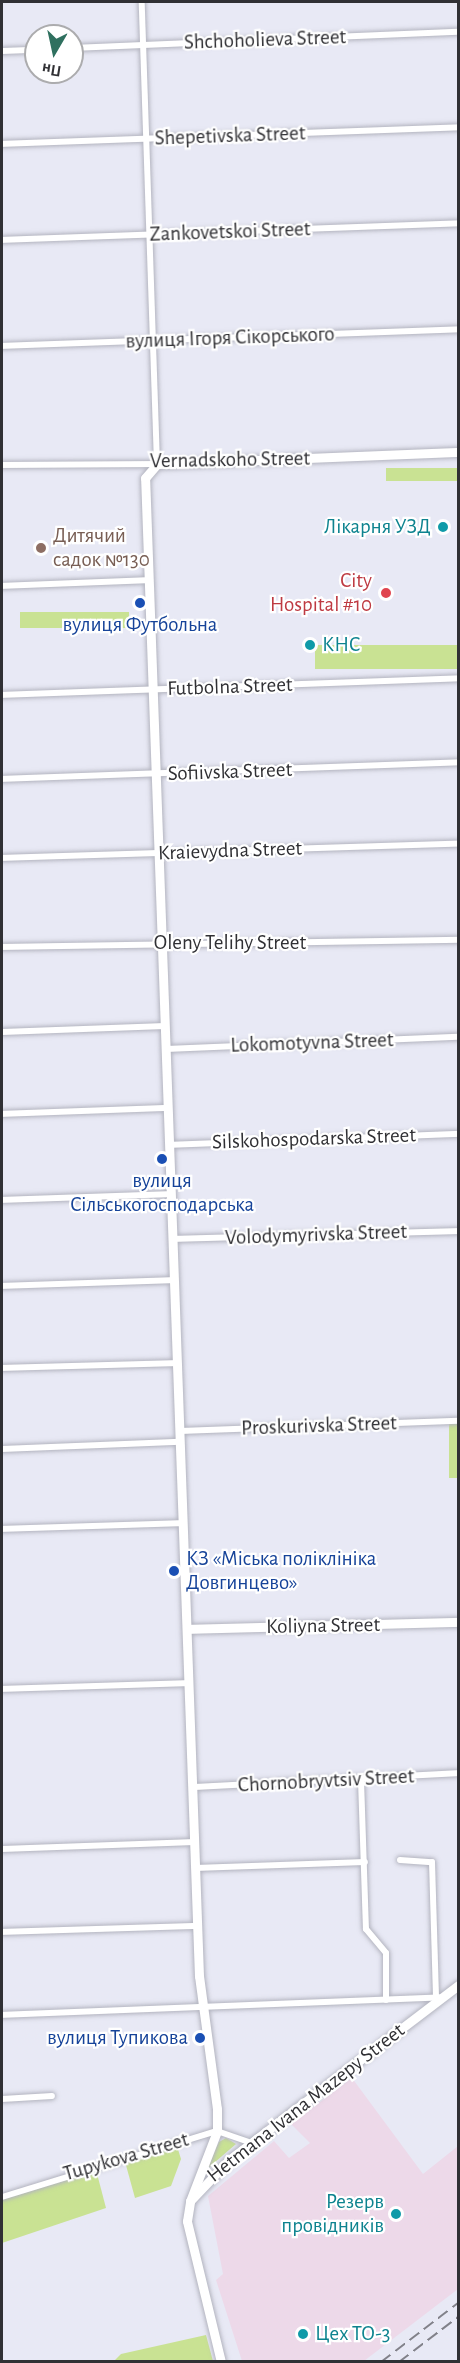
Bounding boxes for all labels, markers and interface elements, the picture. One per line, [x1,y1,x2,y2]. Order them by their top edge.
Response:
north arrow [24,24,84,84]
street label: Shchoholieva Street [183,25,347,55]
text: Пн [41,60,62,79]
street label: Shepetivska Street [154,121,306,151]
street label: Zankovetskoi Street [149,217,311,247]
street label: вулиця Ігоря Сікорського [125,322,335,354]
street label: Vernadskoho Street [150,446,310,474]
place label: Лікарня УЗД [324,514,431,540]
marker: Лікарня УЗД [436,520,450,534]
place label: Дитячий садок №130 [53,523,150,573]
marker: Дитячий садок №130 [34,541,48,555]
place label: City Hospital #10 [270,568,372,618]
marker: City Hospital #10 [377,584,395,602]
marker: вулиця Футбольна [133,596,147,610]
place label: вулиця Футбольна [63,612,217,638]
place label: КНС [322,632,361,658]
marker: КНС [303,638,317,652]
street label: Futbolna Street [167,672,293,702]
street label: Sofiivska Street [167,757,293,787]
street label: Kraievydna Street [158,836,302,866]
street label: Oleny Telihy Street [154,930,306,956]
street label: Lokomotyvna Street [230,1028,394,1058]
street label: Silskohospodarska Street [212,1123,416,1155]
marker: вулиця Сільськогосподарська [155,1152,169,1166]
place label: вулиця Сільськогосподарська [70,1168,254,1218]
street label: Volodymyrivska Street [225,1219,407,1251]
street label: Proskurivska Street [241,1411,397,1441]
place label: КЗ «Міська поліклініка Довгинцево» [186,1546,376,1596]
marker: КЗ «Міська поліклініка Довгинцево» [167,1564,181,1578]
street label: Koliyna Street [266,1612,380,1640]
street label: Chornobryvtsiv Street [237,1764,415,1798]
street label: Hetmana Ivana Mazepy Street [202,2018,410,2188]
place label: вулиця Тупикова [47,2025,188,2051]
marker: вулиця Тупикова [193,2031,207,2045]
street label: Tupykova Street [60,2127,192,2187]
place label: Резерв провідників [281,2189,384,2239]
marker: Резерв провідників [389,2207,403,2221]
place label: Цех ТО-3 [315,2321,390,2347]
marker: Цех ТО-3 [296,2327,310,2341]

